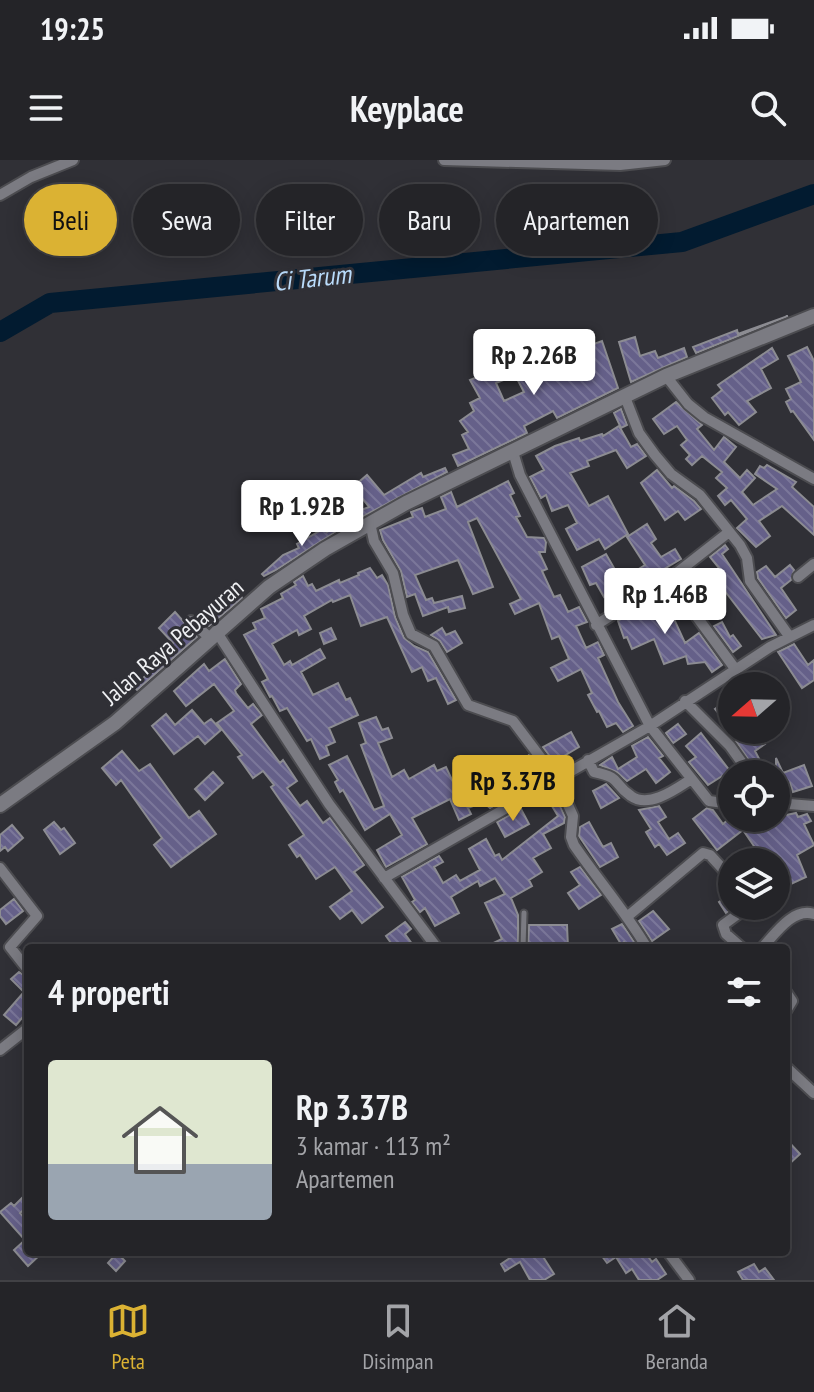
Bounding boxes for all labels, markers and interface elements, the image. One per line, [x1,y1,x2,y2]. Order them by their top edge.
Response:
text: 19:25 [40,9,105,48]
text: Keyplace [350,85,464,132]
icon: menu [24,86,68,130]
icon: search [746,86,790,130]
chip: Beli [24,184,117,256]
chip: Sewa [133,184,240,256]
chip: Filter [256,184,363,256]
chip: Baru [379,184,480,256]
chip: Apartemen [496,184,658,256]
water label: Ci Tarum [272,257,354,298]
pin: Rp 2.26B [451,329,617,397]
text: Rp 2.26B [491,338,577,371]
pin: Rp 1.92B [219,480,385,548]
text: Rp 1.92B [259,489,345,522]
pin: Rp 1.46B [582,568,748,636]
street label: Jalan Raya Pebayuran [95,572,250,712]
text: Rp 1.46B [622,577,708,610]
north arrow [718,672,790,744]
map controls [718,672,790,920]
pin: Rp 3.37B [430,755,596,823]
button: locate [718,760,790,832]
text: Rp 3.37B [470,764,556,797]
button: layers [718,848,790,920]
text: 4 properti [48,970,170,1014]
icon: filters [722,970,766,1014]
text: Rp 3.37B [296,1085,408,1129]
icon: home [112,1092,208,1188]
text: 3 kamar · 113 m² [296,1129,451,1162]
text: Apartemen [296,1162,395,1195]
tab: Peta [106,1299,150,1375]
tab: Disimpan [362,1299,433,1375]
tab: Beranda [646,1299,708,1375]

